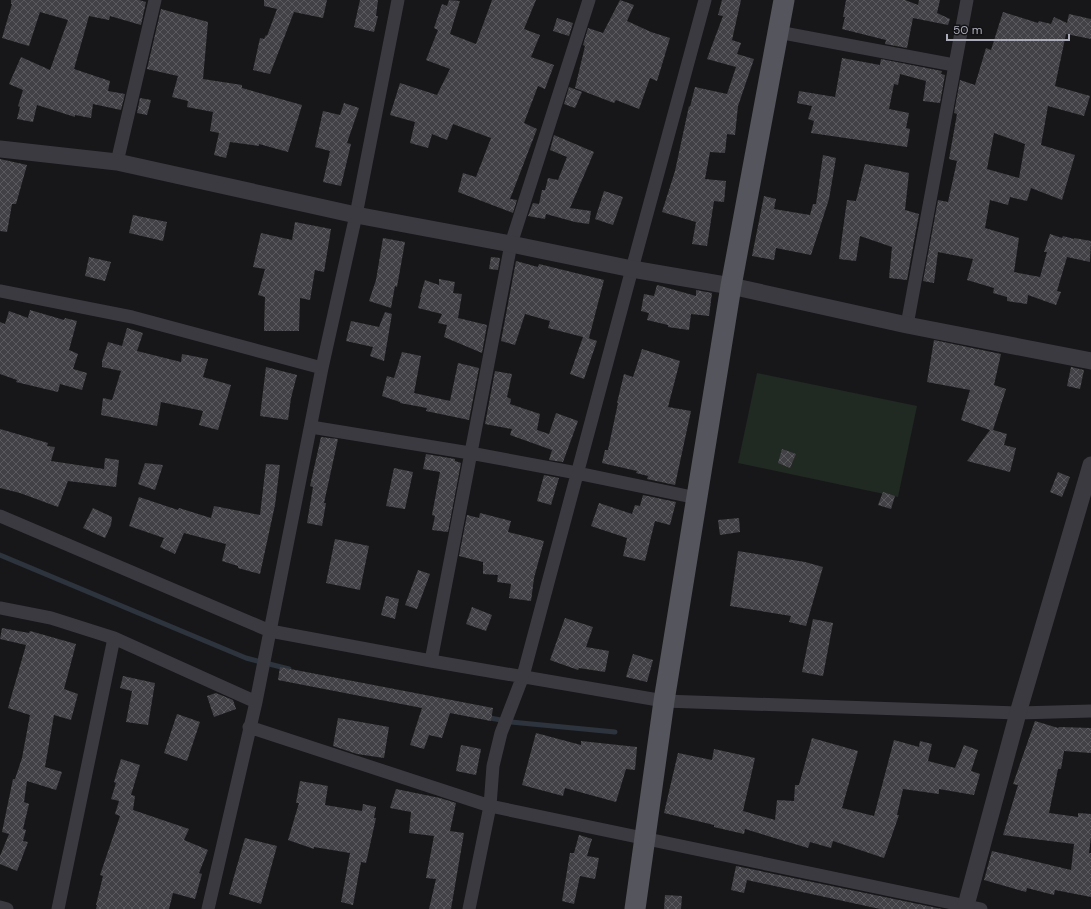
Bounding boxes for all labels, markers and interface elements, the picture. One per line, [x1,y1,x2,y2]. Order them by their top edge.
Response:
scale bar [947,16,1069,42]
text: 50 m [953,22,982,38]

